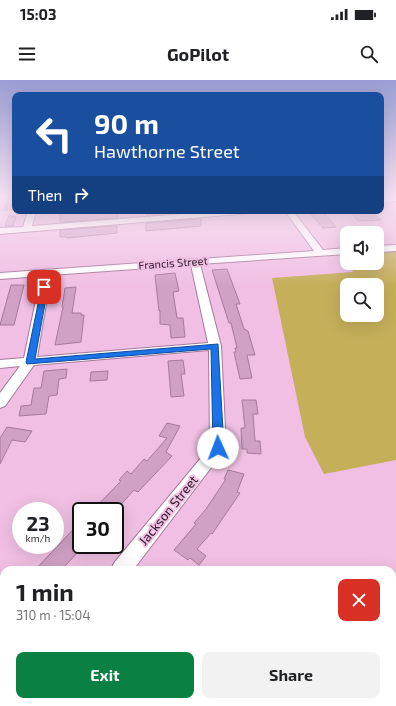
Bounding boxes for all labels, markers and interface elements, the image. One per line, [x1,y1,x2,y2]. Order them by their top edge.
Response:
text: 15:03 [20,5,57,23]
icon: menu [16,43,38,65]
text: GoPilot [167,43,229,65]
icon: search [358,43,380,65]
text: 90 m [94,106,159,140]
icon: left [28,108,80,160]
text: Hawthorne Street [94,140,240,162]
icon: right [70,184,92,206]
text: Then [28,186,62,204]
map controls [340,226,384,322]
button: sound [340,226,384,270]
street label: Francis Street [138,254,208,271]
pin [27,270,61,304]
icon: arrive [33,276,55,298]
button: search [340,278,384,322]
position arrow [197,427,239,469]
street label: Jackson Street [135,472,201,548]
speed limit sign: 30 [72,502,124,554]
text: 23 [27,511,49,535]
text: km/h [26,532,50,544]
text: 1 min [16,577,74,606]
button: close [338,579,380,621]
text: 310 m · 15:04 [16,607,90,623]
button: Exit [16,652,194,698]
button: Share [202,652,380,698]

